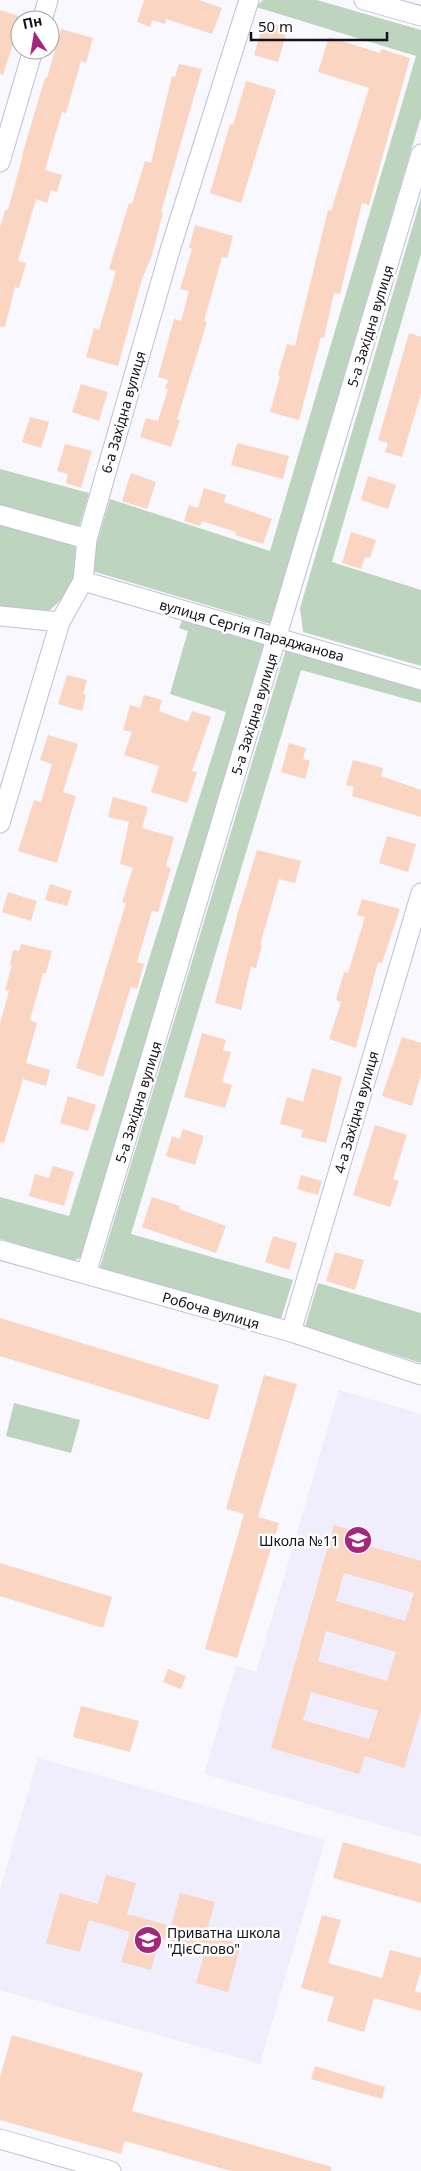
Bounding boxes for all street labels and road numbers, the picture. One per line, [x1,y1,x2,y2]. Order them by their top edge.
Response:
street label: 5-а Західна вулиця [342,263,398,389]
street label: 6-а Західна вулиця [96,349,150,475]
street label: вулиця Сергія Параджанова [157,594,347,666]
street label: 5-а Західна вулиця [226,651,282,777]
street label: 5-а Західна вулиця [110,1039,166,1165]
street label: 4-а Західна вулиця [329,1049,383,1175]
street label: Робоча вулиця [160,1287,262,1333]

